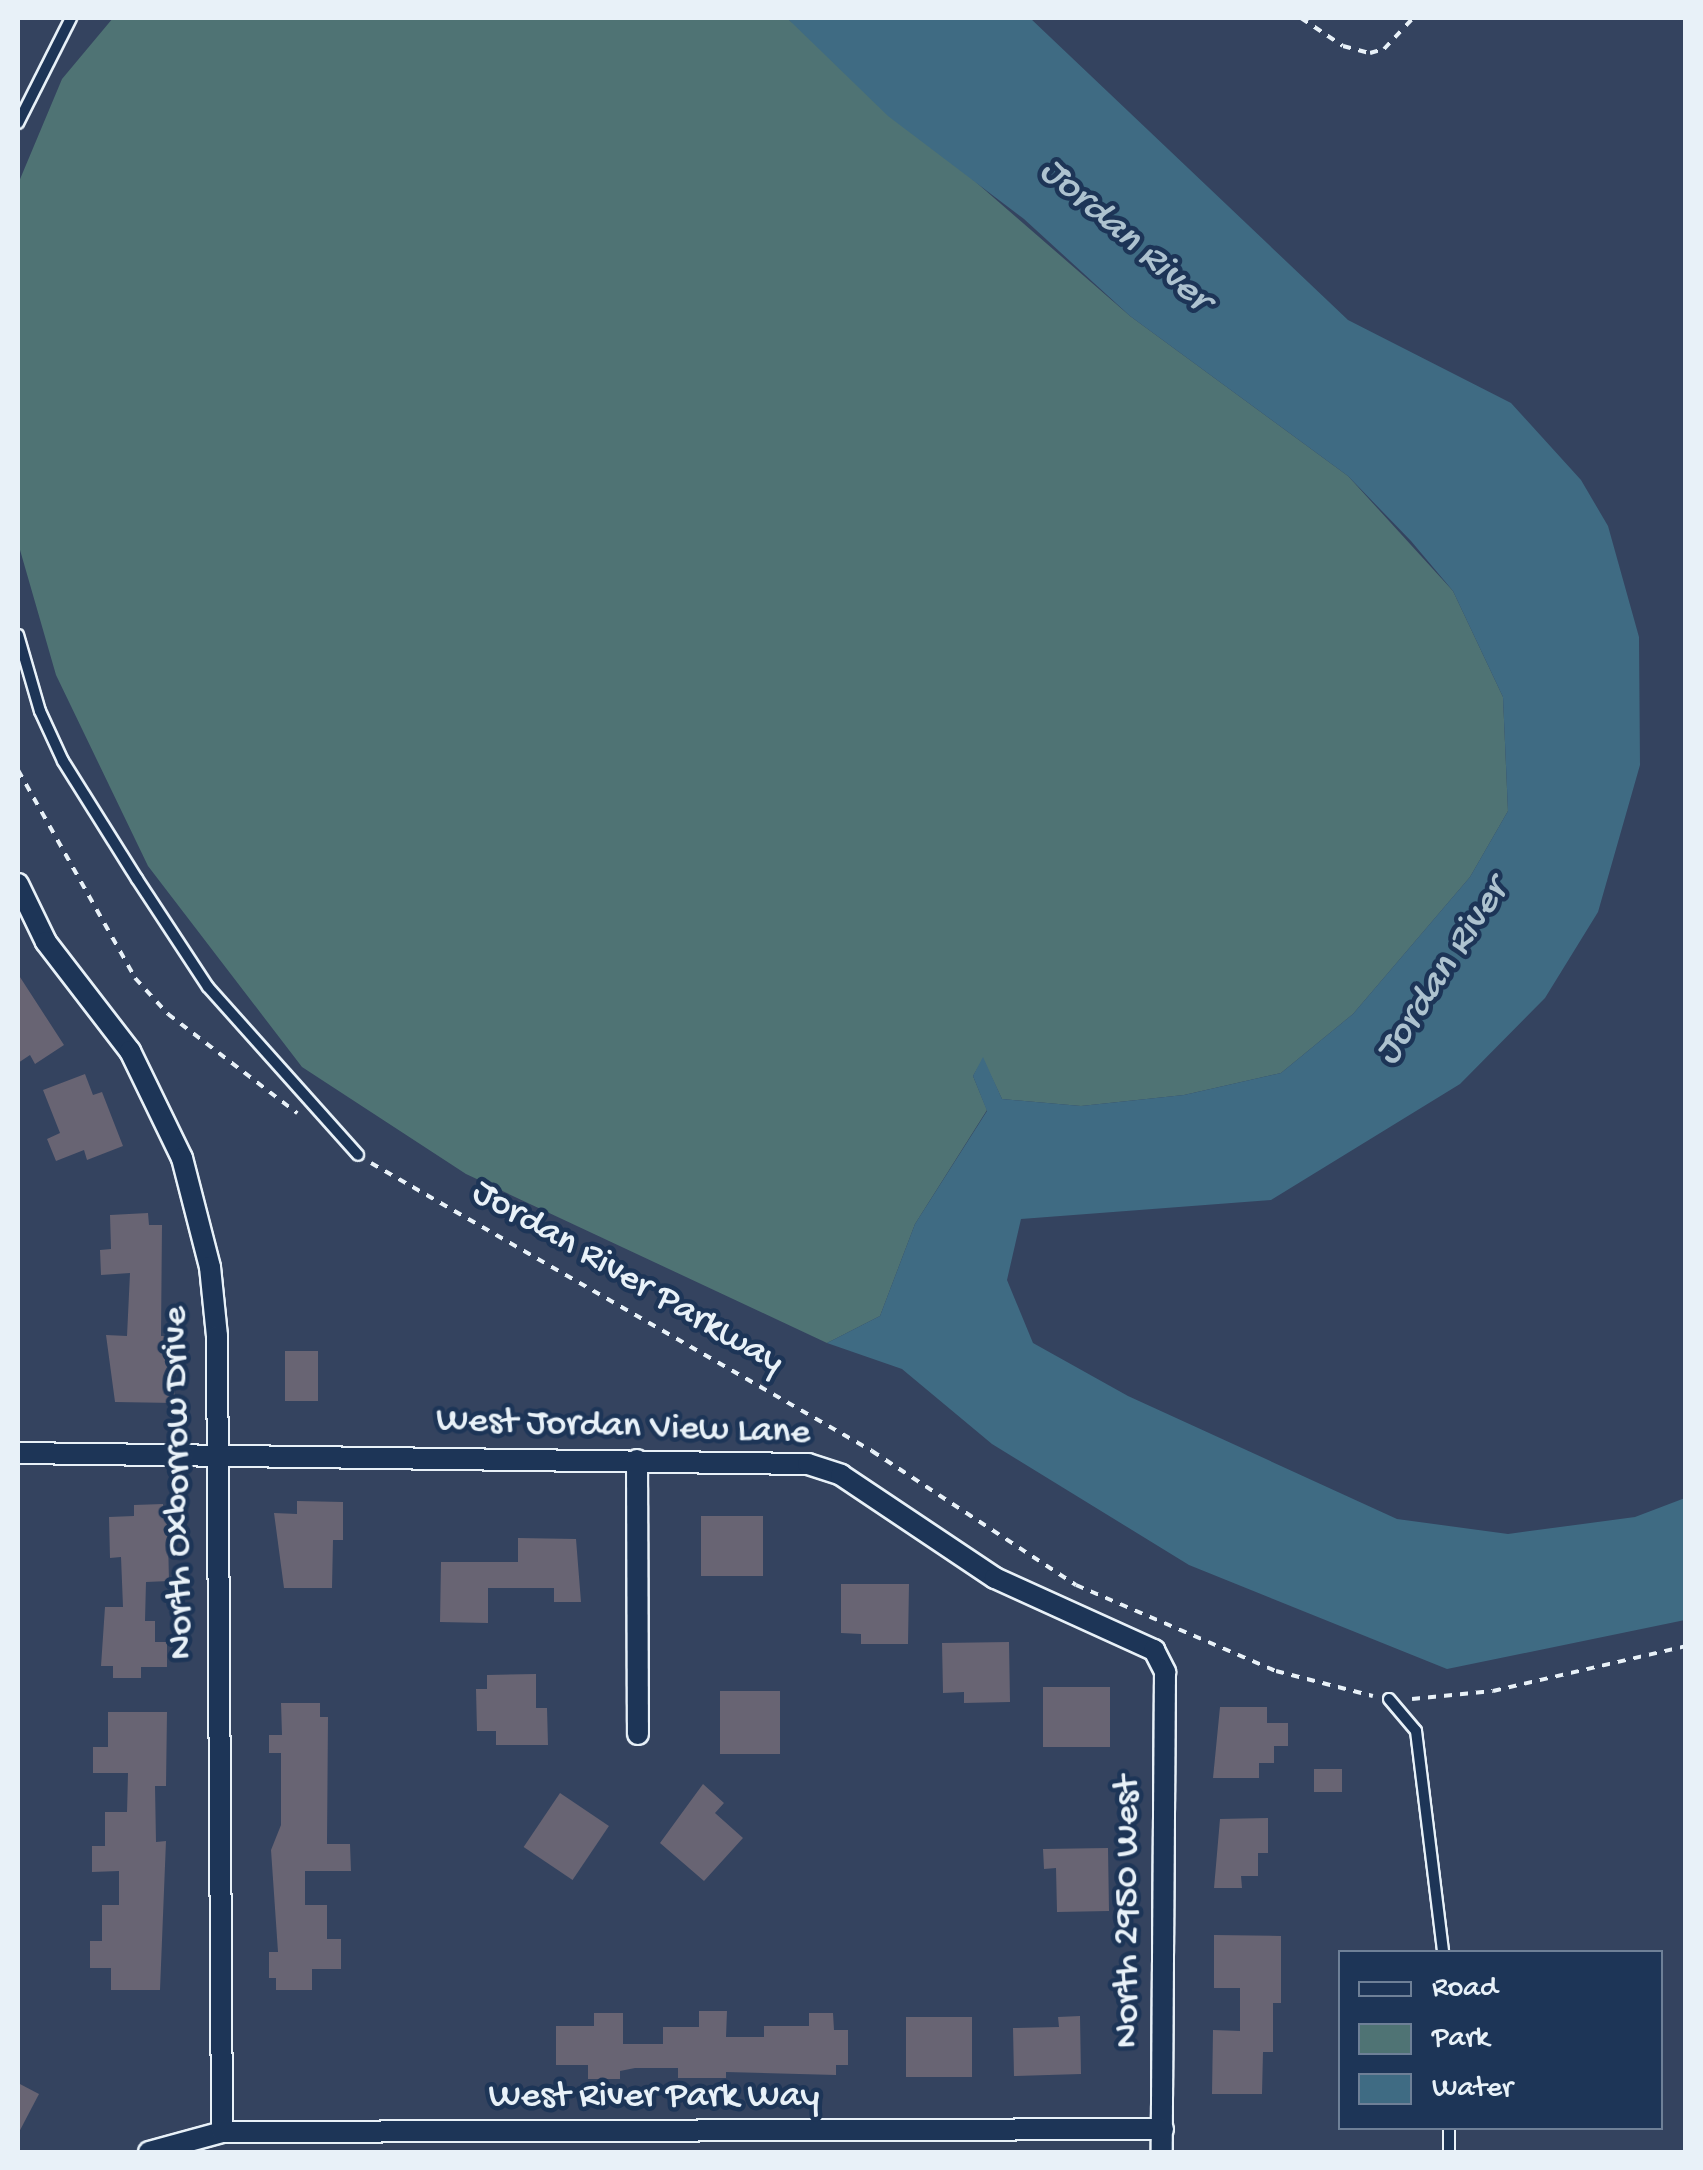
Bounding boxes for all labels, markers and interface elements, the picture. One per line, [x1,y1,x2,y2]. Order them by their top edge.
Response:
water label: Jordan River [1028,148,1220,324]
water label: Jordan River [1365,871,1521,1075]
street label: Jordan River Parkway [463,1171,791,1387]
street label: North Oxborrow Drive [154,1306,206,1660]
street label: West Jordan View Lane [435,1399,811,1457]
street label: North 2950 West [1106,1776,1152,2048]
legend [1338,1950,1663,2130]
text: Road [1432,1972,1498,2007]
text: Park [1432,2022,1489,2057]
text: Water [1432,2072,1513,2107]
street label: West River Park Way [489,2075,819,2121]

